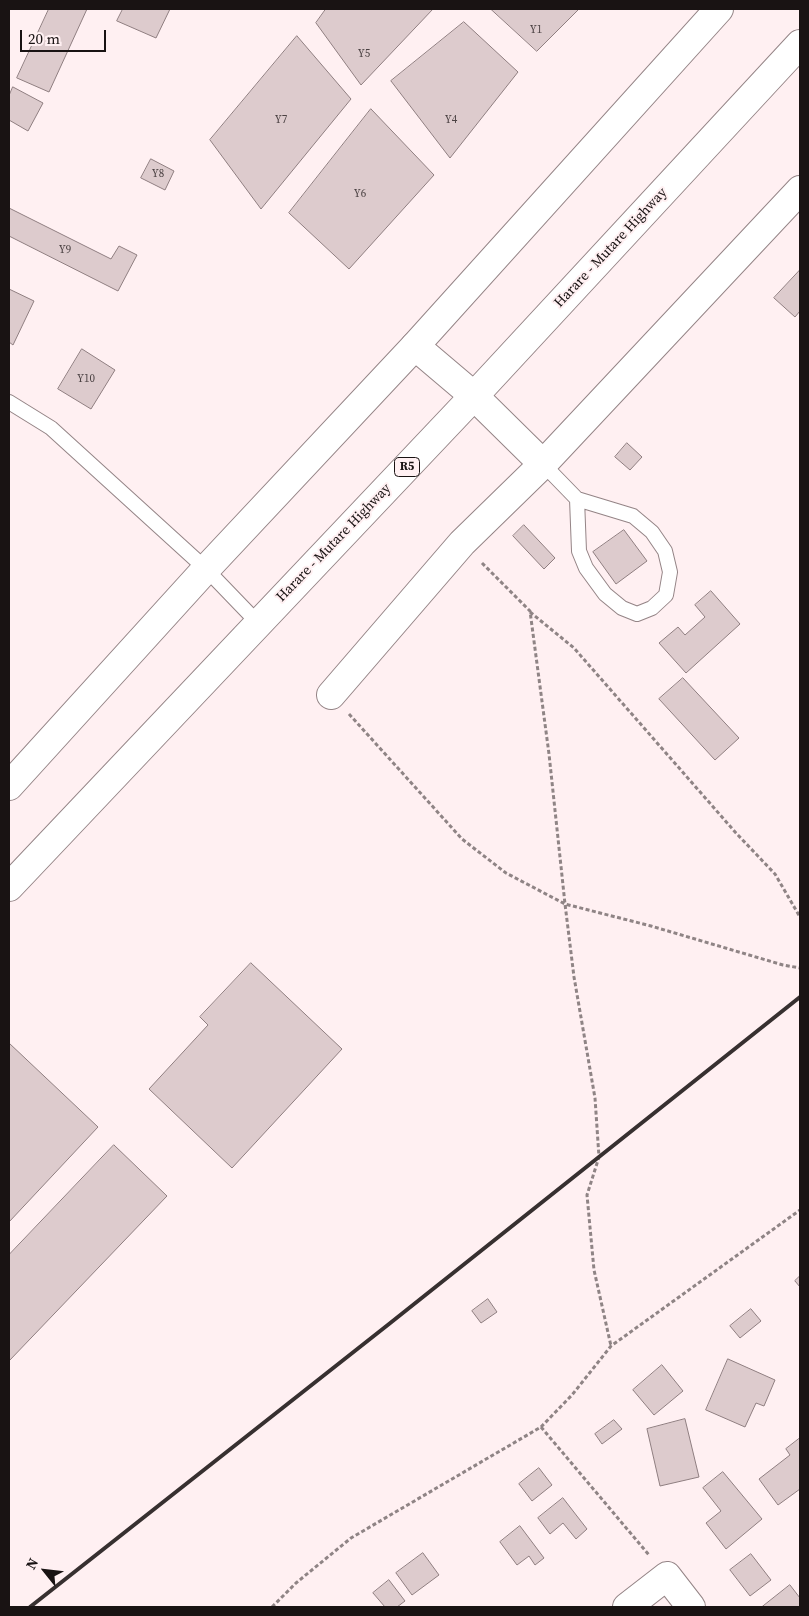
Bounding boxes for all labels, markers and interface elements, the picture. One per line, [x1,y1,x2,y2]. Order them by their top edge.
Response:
scale bar [22,20,109,52]
house number: Y1 [530,23,542,37]
text: 20 m [28,28,60,49]
house number: Y5 [358,47,370,61]
house number: Y7 [275,113,287,127]
house number: Y4 [445,113,457,127]
house number: Y8 [152,167,164,181]
street label: Harare - Mutare Highway [551,185,671,311]
house number: Y6 [354,187,366,201]
house number: Y9 [59,243,71,257]
house number: Y10 [77,372,95,386]
road number: R5 [394,458,420,477]
street label: Harare - Mutare Highway [273,480,395,606]
north arrow [20,1546,70,1596]
text: N [21,1554,43,1573]

